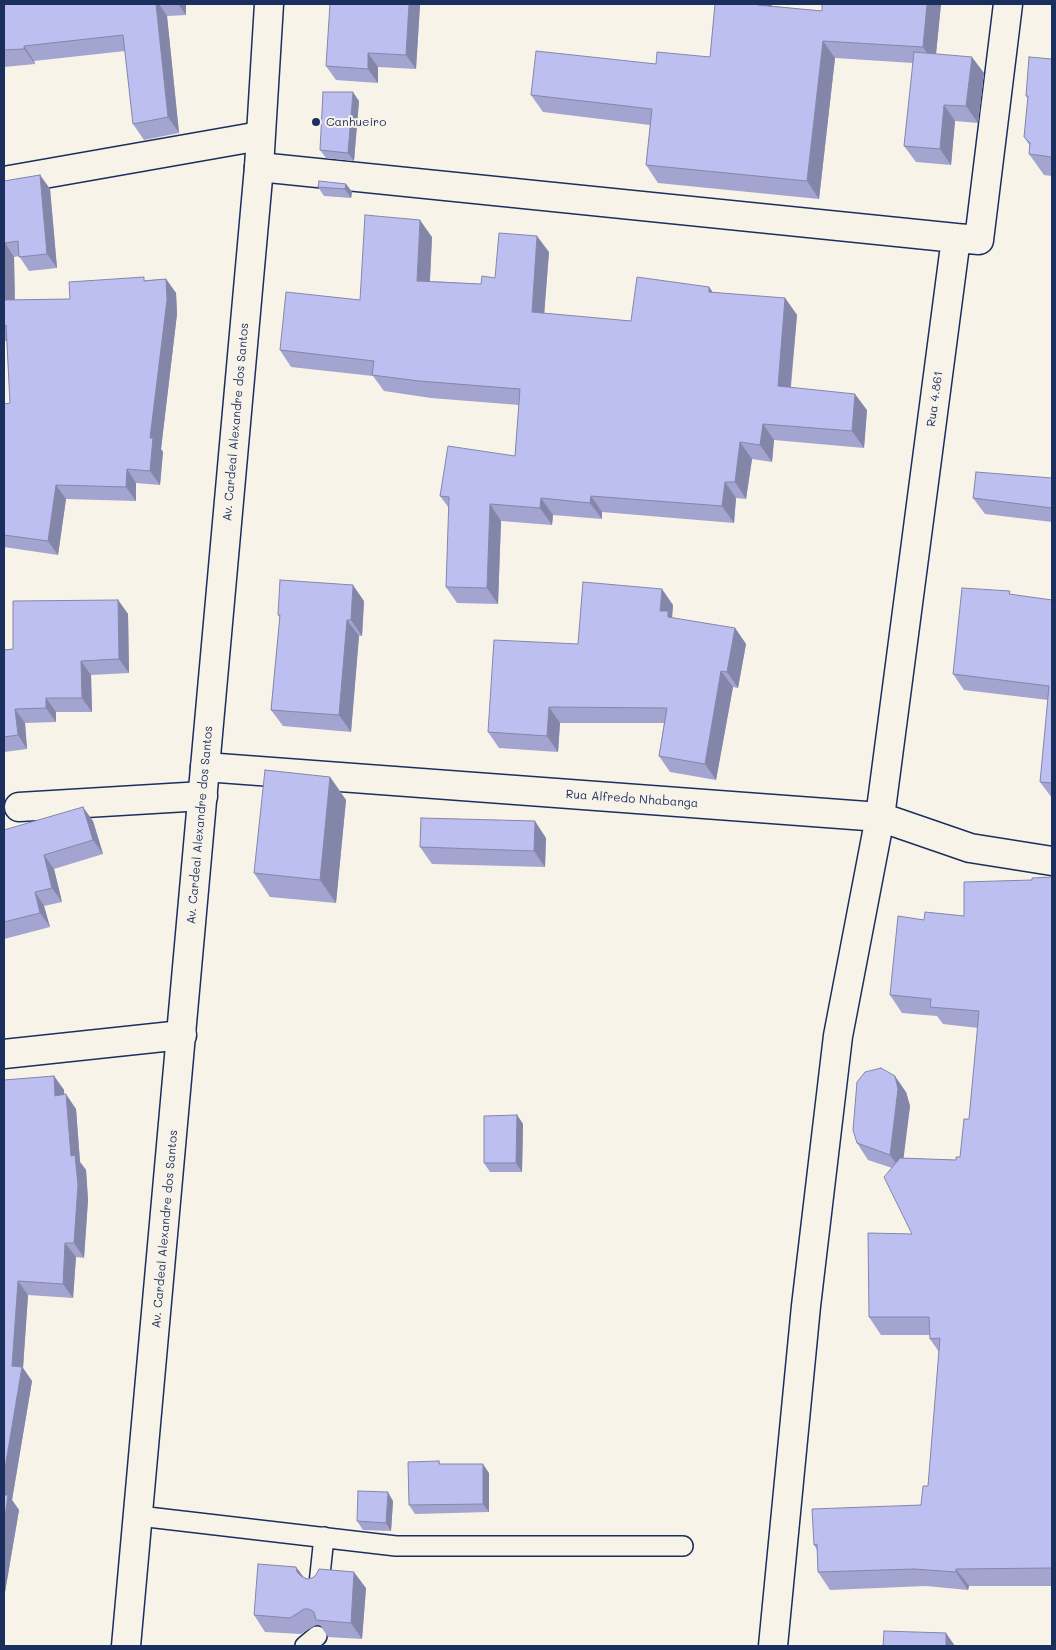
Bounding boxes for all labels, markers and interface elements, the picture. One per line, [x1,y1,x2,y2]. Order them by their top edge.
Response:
place label: Canhueiro [326,115,386,129]
marker: Canhueiro [310,116,322,128]
street label: Av. Cardeal Alexandre dos Santos [220,322,252,522]
street label: Rua 4.861 [924,370,946,428]
street label: Av. Cardeal Alexandre dos Santos [184,725,216,925]
street label: Rua Alfredo Nhabanga [565,787,699,811]
street label: Av. Cardeal Alexandre dos Santos [149,1129,181,1329]

